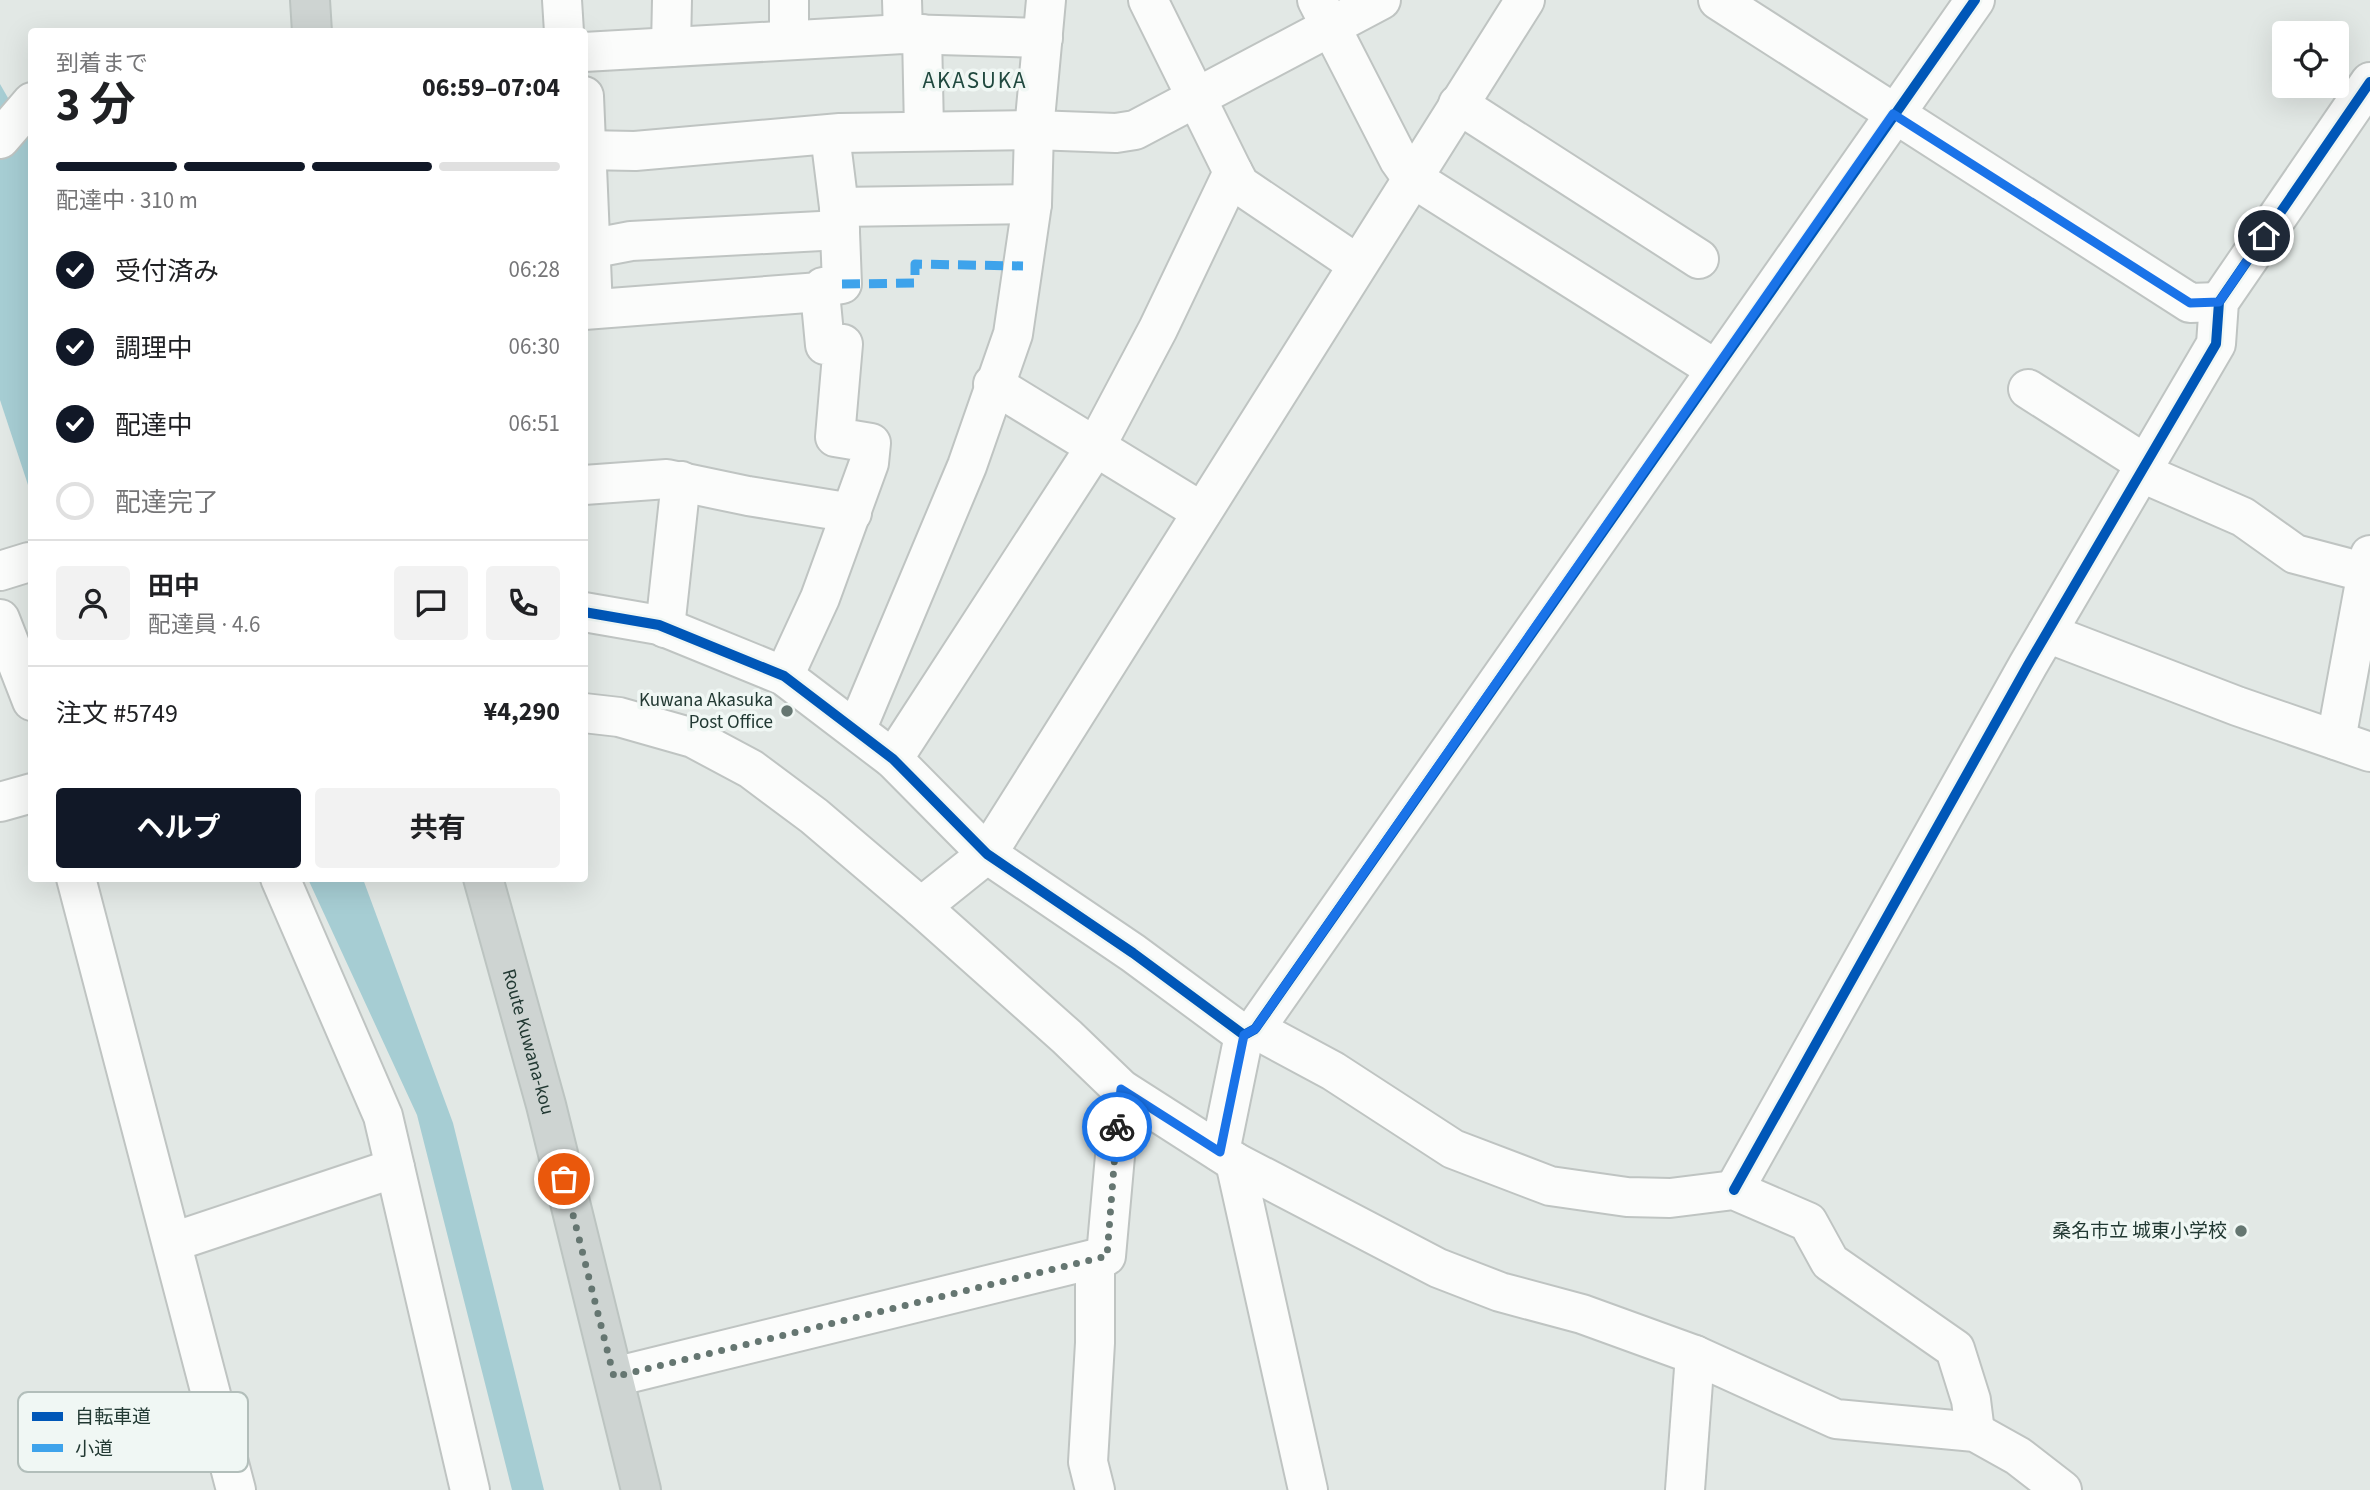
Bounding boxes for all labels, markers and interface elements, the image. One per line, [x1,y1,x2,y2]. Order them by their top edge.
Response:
map controls [2272,21,2349,98]
button: locate [2272,21,2349,98]
text: 到着まで [56,47,148,80]
district label: AKASUKA [923,64,1027,97]
text: 06:59–07:04 [422,69,560,106]
text: 3 分 [56,73,136,138]
text: 配達中 · 310 m [56,184,198,217]
pin [2234,206,2294,266]
icon: home [2245,217,2283,255]
icon: check [56,251,94,289]
text: 受付済み [115,253,219,290]
text: 06:28 [509,253,560,286]
icon: check [56,328,94,366]
text: 調理中 [115,330,193,367]
text: 06:30 [509,330,560,363]
icon: check [56,405,94,443]
text: 配達中 [115,407,193,444]
text: 06:51 [509,407,560,440]
text: 配達完了 [115,484,219,521]
button: person [56,566,130,640]
button: chat [394,566,468,640]
button: phone [486,566,560,640]
text: 田中 [148,568,200,605]
text: 配達員 · 4.6 [148,608,261,641]
place label: Kuwana Akasuka Post Office [639,687,773,736]
text: ¥4,290 [484,693,560,730]
text: 注文 #5749 [56,695,178,732]
marker: Kuwana Akasuka Post Office [779,703,795,719]
button: ヘルプ [56,788,301,868]
button: 共有 [315,788,560,868]
street label: Route Kuwana-kou [495,966,561,1118]
courier [1082,1092,1152,1162]
icon: bike [1098,1108,1136,1146]
pin [534,1149,594,1209]
icon: bag [545,1160,583,1198]
place label: 桑名市立 城東小学校 [2052,1218,2227,1245]
marker: 桑名市立 城東小学校 [2233,1223,2249,1239]
legend [18,1392,248,1472]
text: 自転車道 [75,1404,151,1431]
text: 小道 [75,1436,113,1463]

